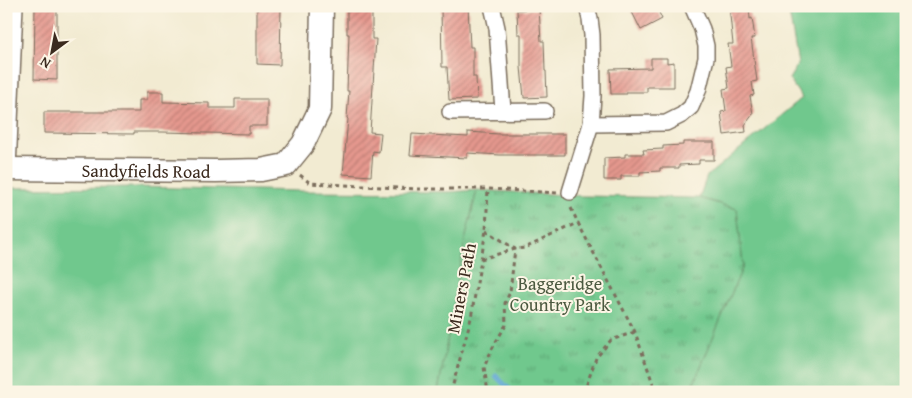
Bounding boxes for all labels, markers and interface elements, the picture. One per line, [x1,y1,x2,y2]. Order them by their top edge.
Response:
north arrow [28,28,78,78]
text: N [35,52,54,74]
street label: Sandyfields Road [81,156,211,184]
street label: Miners Path [439,240,483,336]
park label: Baggeridge Country Park [510,270,611,318]

